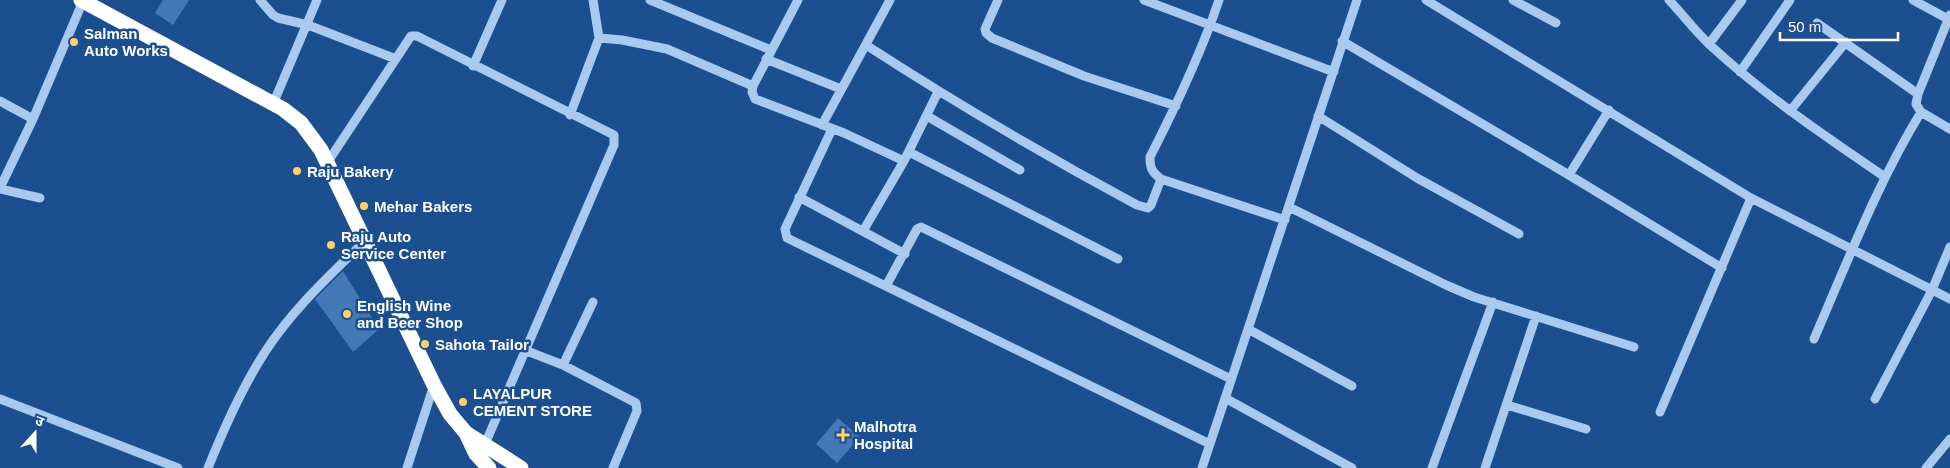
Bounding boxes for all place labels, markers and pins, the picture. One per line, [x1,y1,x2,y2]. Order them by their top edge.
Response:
place label: Salman Auto Works [84,25,168,59]
marker: Salman Auto Works [68,36,80,48]
place label: Raju Bakery [307,163,394,180]
marker: Raju Bakery [291,165,303,177]
place label: Mehar Bakers [374,198,472,215]
marker: Mehar Bakers [358,200,370,212]
place label: Raju Auto Service Center [341,228,446,262]
marker: Raju Auto Service Center [325,239,337,251]
place label: English Wine and Beer Shop [357,297,463,331]
marker: English Wine and Beer Shop [341,308,353,320]
place label: Sahota Tailor [435,336,529,353]
marker: Sahota Tailor [419,338,431,350]
place label: LAYALPUR CEMENT STORE [473,385,592,419]
marker: LAYALPUR CEMENT STORE [457,396,469,408]
place label: Malhotra Hospital [854,418,917,452]
marker: Malhotra Hospital [836,428,850,442]

